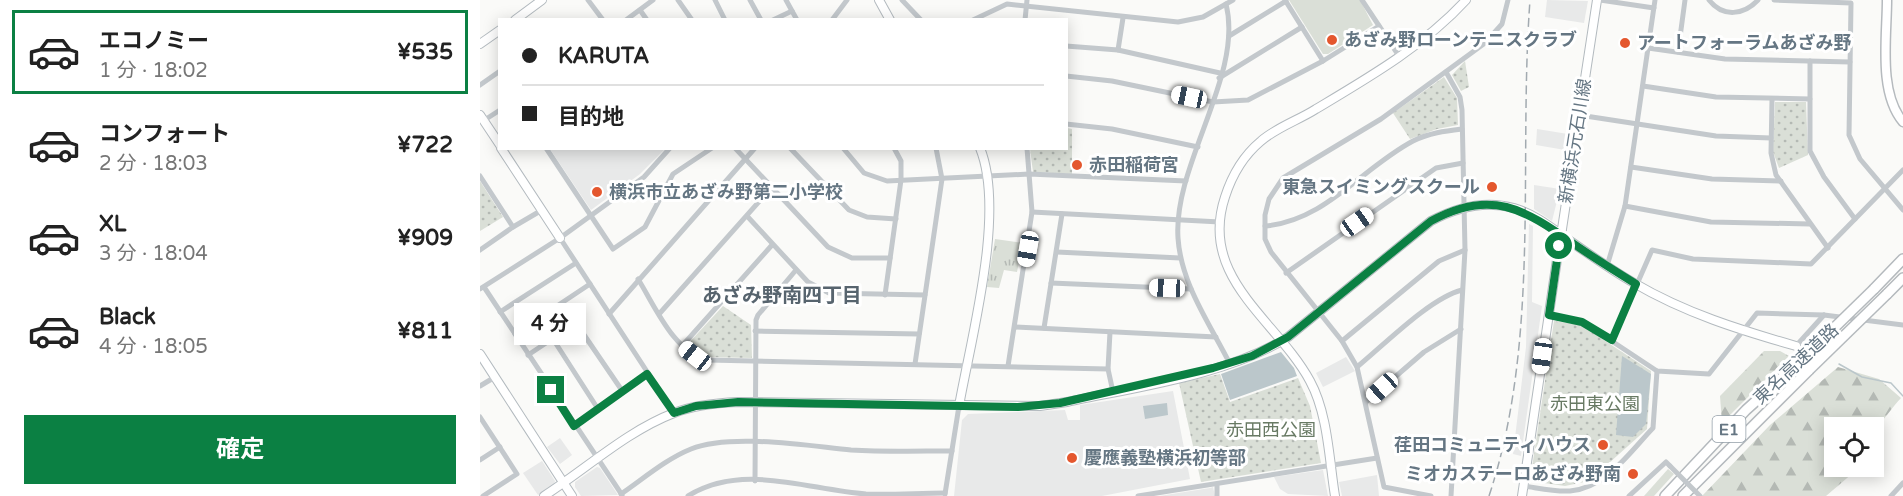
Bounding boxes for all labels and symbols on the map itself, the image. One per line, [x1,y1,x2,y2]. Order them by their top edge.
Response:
place label: あざみ野ローンテニスクラブ [1344,29,1577,51]
place label: アートフォーラムあざみ野 [1637,32,1851,54]
marker: あざみ野ローンテニスクラブ [1325,33,1339,47]
marker: アートフォーラムあざみ野 [1618,36,1632,50]
street label: 新横浜元石川線 [1554,77,1596,205]
car [1170,84,1208,110]
place label: 赤田稲荷宮 [1089,154,1179,176]
marker: 赤田稲荷宮 [1070,158,1084,172]
place label: 東急スイミングスクール [1282,176,1480,198]
marker: 東急スイミングスクール [1485,180,1499,194]
place label: 横浜市立あざみ野第二小学校 [609,181,843,203]
marker: 横浜市立あざみ野第二小学校 [590,185,604,199]
car [1337,204,1377,240]
car [1016,230,1040,268]
route start [1545,232,1572,259]
car [1149,278,1185,298]
district label: あざみ野南四丁目 [702,284,862,308]
callout: 4 分 [515,303,587,345]
street label: 東名高速道路 [1749,319,1843,409]
car [1531,337,1553,375]
car [675,338,715,374]
car [1363,369,1401,407]
route end [537,376,564,403]
park label: 赤田東公園 [1550,393,1640,415]
road number: E1 [1712,416,1746,442]
park label: 赤田西公園 [1226,419,1316,441]
place label: 荏田コミュニティハウス [1394,434,1591,456]
marker: 荏田コミュニティハウス [1596,438,1610,452]
place label: 慶應義塾横浜初等部 [1084,447,1246,469]
marker: 慶應義塾横浜初等部 [1065,451,1079,465]
place label: ミオカステーロあざみ野南 [1405,463,1621,485]
marker: ミオカステーロあざみ野南 [1626,467,1640,481]

